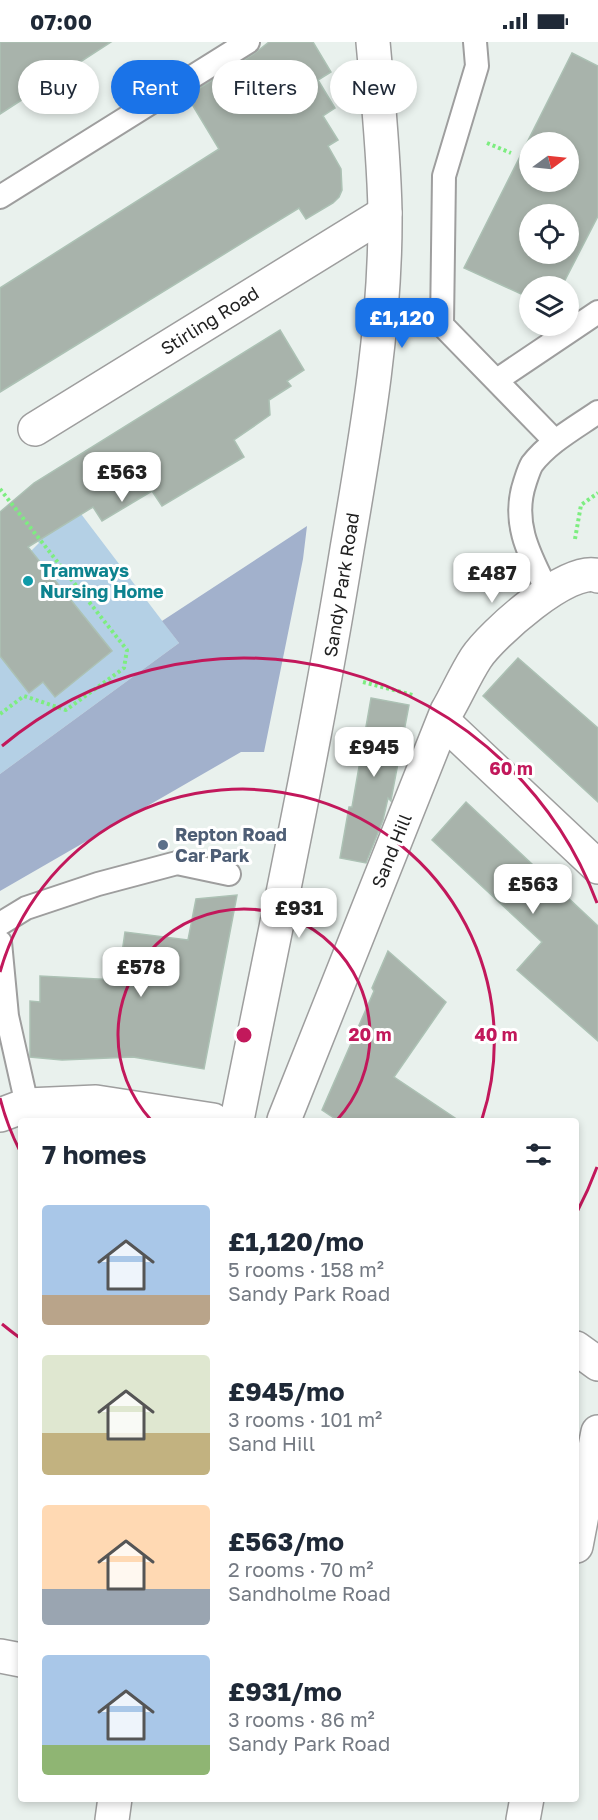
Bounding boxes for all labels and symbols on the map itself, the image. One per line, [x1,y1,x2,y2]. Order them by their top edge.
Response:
north arrow [519,132,579,192]
street label: Stirling Road [156,281,263,359]
pin: £1,120 [353,298,451,349]
pin: £563 [86,452,158,503]
street label: Sandy Park Road [319,511,363,659]
pin: £487 [456,553,528,604]
place label: Tramways Nursing Home [40,559,164,602]
marker: Tramways Nursing Home [21,574,35,588]
pin: £945 [338,727,410,778]
text: 60 m [489,757,533,779]
street label: Sand Hill [366,810,416,891]
place label: Repton Road Car Park [175,823,287,866]
marker: Repton Road Car Park [156,838,170,852]
pin: £563 [497,864,569,915]
pin: £931 [263,888,335,939]
pin: £578 [105,947,177,998]
text: 20 m [349,1023,391,1045]
text: 40 m [474,1023,518,1045]
centre of rings [234,1025,254,1045]

